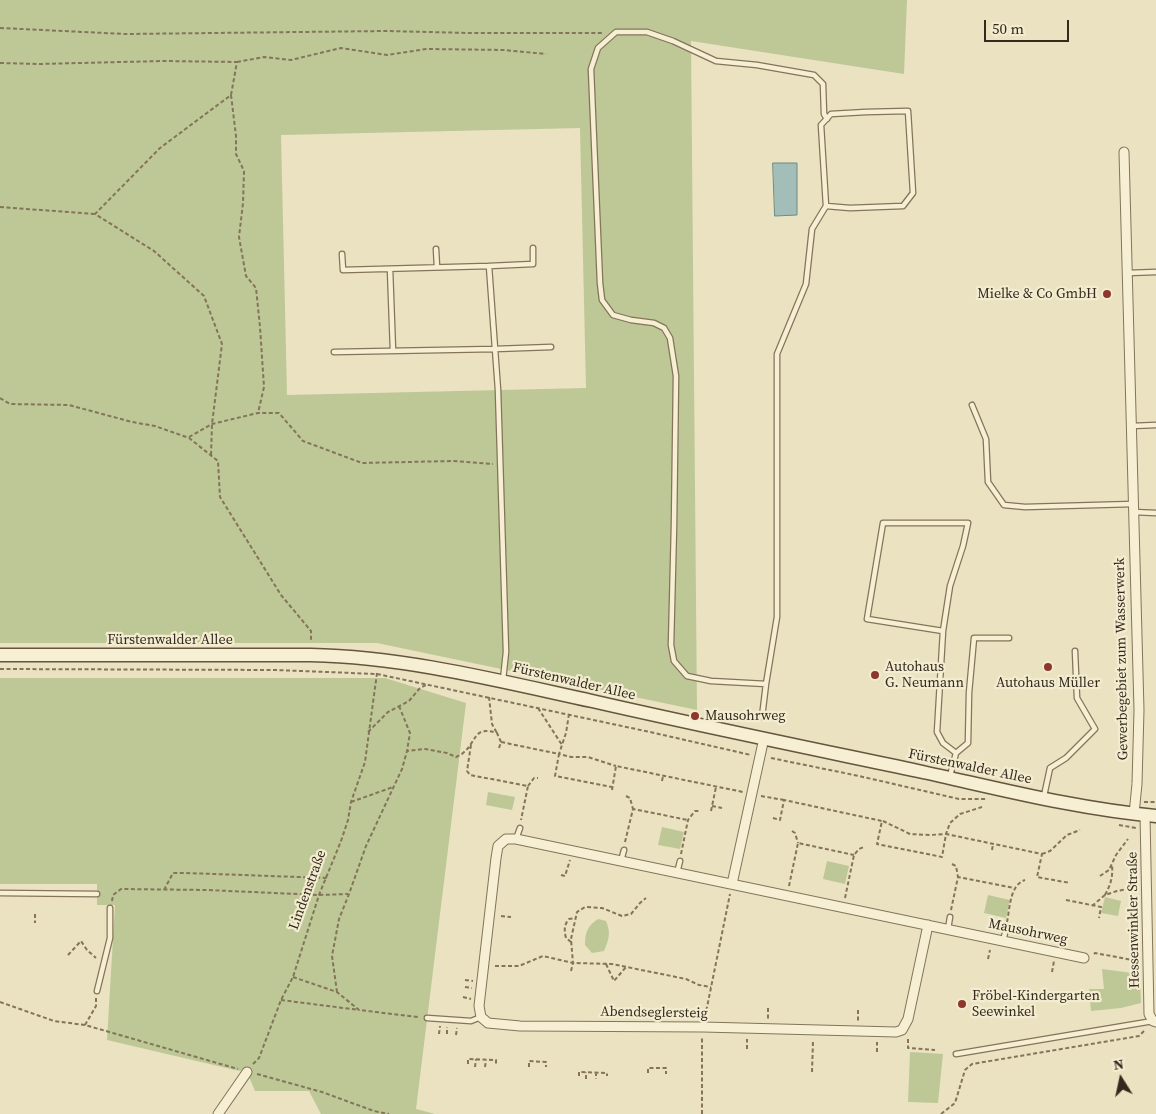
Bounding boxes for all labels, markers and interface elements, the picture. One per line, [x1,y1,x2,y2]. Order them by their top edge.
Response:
scale bar [986,10,1071,42]
text: 50 m [992,18,1024,39]
place label: Mielke & Co GmbH [977,286,1097,302]
marker: Mielke & Co GmbH [1101,288,1113,300]
street label: Gewerbegebiet zum Wasserwerk [1112,557,1132,761]
street label: Fürstenwalder Allee [107,632,233,648]
place label: Autohaus G. Neumann [885,659,964,692]
street label: Fürstenwalder Allee [511,660,637,704]
marker: Autohaus Müller [1042,661,1054,673]
marker: Autohaus G. Neumann [869,669,881,681]
place label: Autohaus Müller [996,675,1100,691]
place label: Mausohrweg [705,708,786,724]
marker: Mausohrweg [689,710,701,722]
street label: Fürstenwalder Allee [907,746,1033,788]
street label: Lindenstraße [286,848,330,932]
street label: Hessenwinkler Straße [1124,852,1144,988]
street label: Mausohrweg [987,915,1069,949]
place label: Fröbel-Kindergarten Seewinkel [972,988,1100,1020]
marker: Fröbel-Kindergarten Seewinkel [956,998,968,1010]
street label: Abendseglersteig [600,1004,708,1022]
text: N [1112,1053,1125,1075]
north arrow [1096,1054,1146,1104]

